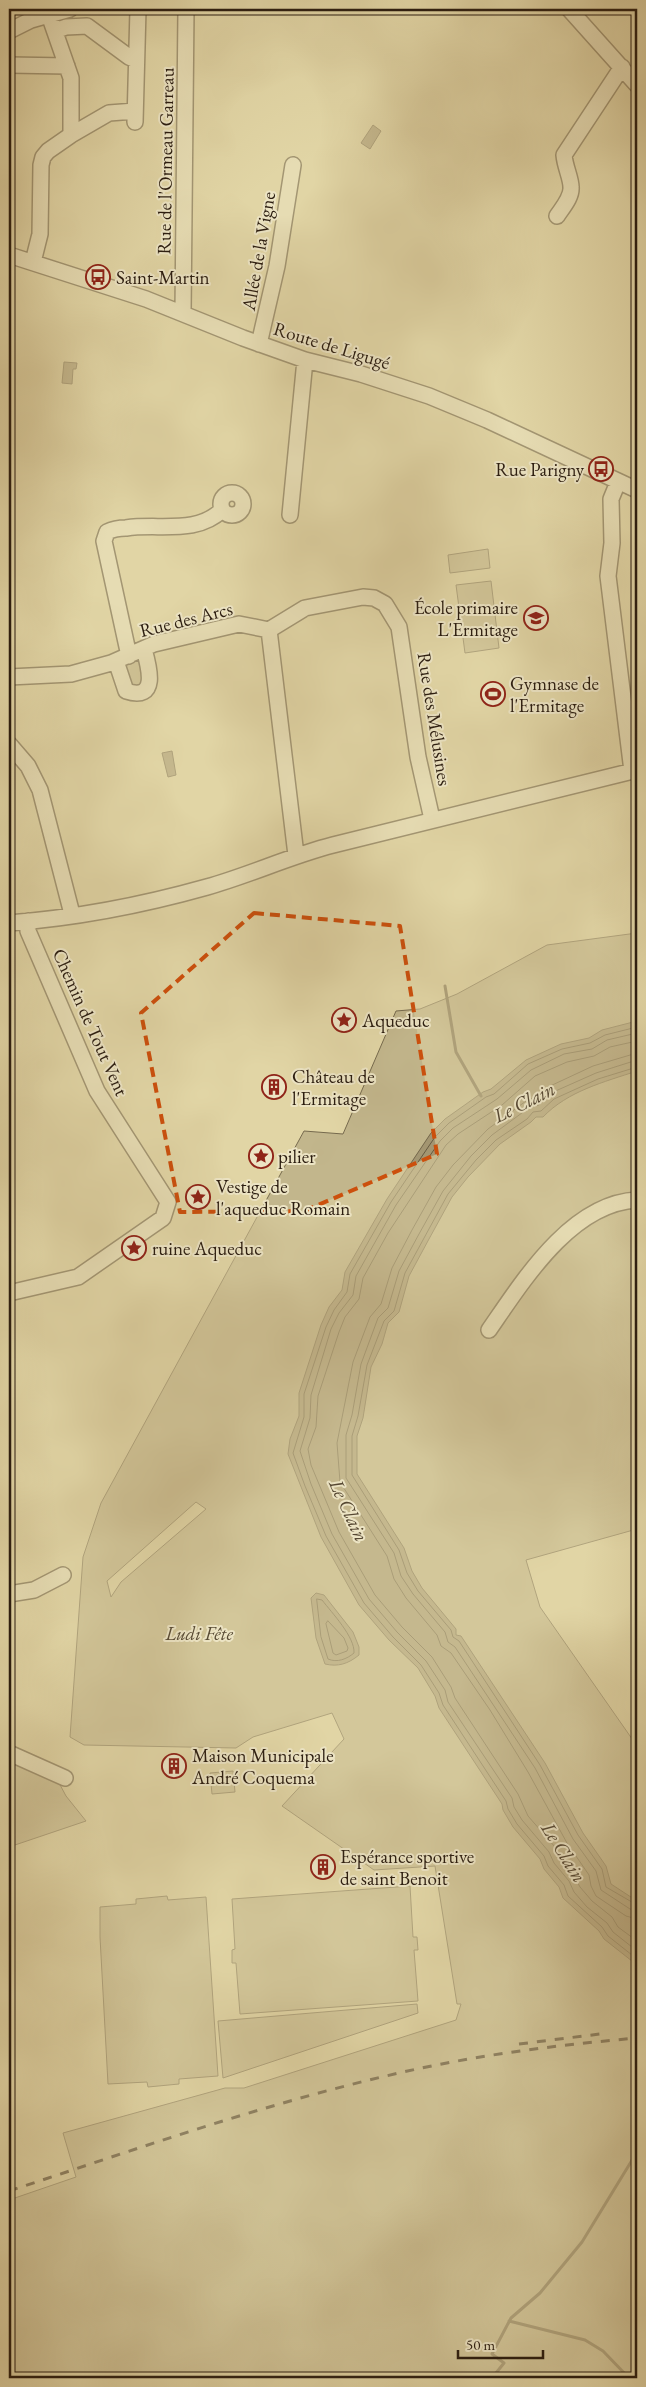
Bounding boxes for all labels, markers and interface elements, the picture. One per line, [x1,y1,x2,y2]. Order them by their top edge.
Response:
street label: Rue de l'Ormeau Garreau [151,67,180,255]
street label: Allée de la Vigne [236,190,281,313]
bus stop icon: Saint-Martin [85,264,111,290]
place label: Saint-Martin [116,265,210,290]
street label: Route de Ligugé [270,316,393,375]
bus stop icon: Rue Parigny [588,456,614,482]
place label: Rue Parigny [495,457,585,482]
place label: École primaire L'Ermitage [414,595,518,642]
street label: Rue des Arcs [137,596,235,643]
school or university icon: École primaire L'Ermitage [523,605,549,631]
street label: Rue des Mélusines [412,651,457,788]
place label: Gymnase de l'Ermitage [510,671,599,718]
sports icon: Gymnase de l'Ermitage [480,681,506,707]
street label: Chemin de Tout Vent [47,944,134,1100]
place icon: Aqueduc [331,1007,357,1033]
place label: Aqueduc [361,1008,430,1033]
place label: Château de l'Ermitage [292,1064,375,1111]
building icon: Château de l'Ermitage [261,1074,287,1100]
water label: Le Clain [488,1075,559,1129]
place icon: pilier [248,1143,274,1169]
place label: pilier [278,1144,316,1169]
place label: Vestige de l'aqueduc Romain [216,1174,350,1221]
place icon: Vestige de l'aqueduc Romain [185,1184,211,1210]
place icon: ruine Aqueduc [121,1235,147,1261]
place label: ruine Aqueduc [152,1236,262,1261]
water label: Le Clain [323,1474,375,1546]
park label: Ludi Fête [164,1621,233,1646]
place label: Maison Municipale André Coquema [191,1743,334,1790]
building icon: Maison Municipale André Coquema [161,1753,187,1779]
water label: Le Clain [535,1816,593,1887]
place label: Espérance sportive de saint Benoit [340,1844,474,1891]
building icon: Espérance sportive de saint Benoit [310,1854,336,1880]
scale bar [458,2327,544,2359]
text: 50 m [466,2335,495,2354]

